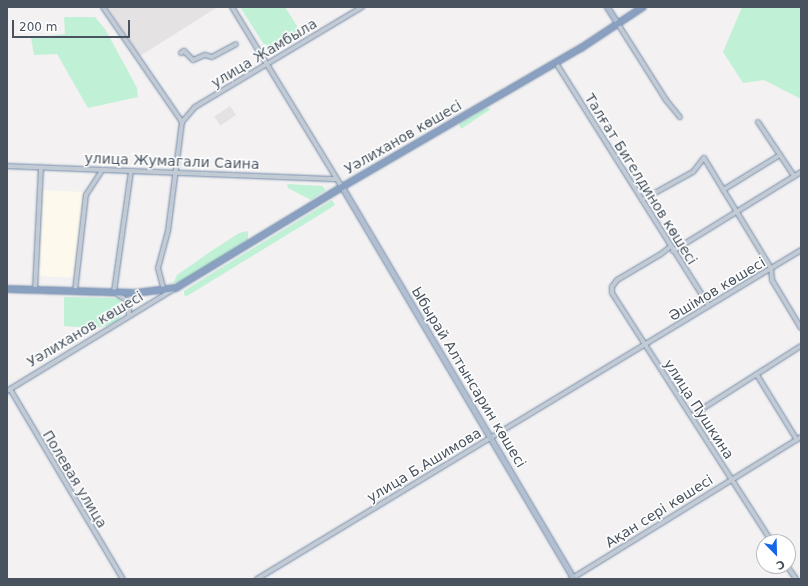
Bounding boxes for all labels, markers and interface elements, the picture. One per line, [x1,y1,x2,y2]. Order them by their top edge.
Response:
scale bar [14,12,132,38]
street label: улица Жамбыла [208,15,320,91]
text: 200 m [19,20,57,34]
street label: Талғат Бигелдинов көшесі [581,90,701,268]
street label: Уәлиханов көшесі [341,97,465,177]
street label: улица Жумагали Саина [84,150,260,172]
street label: Әшімов көшесі [666,254,768,324]
street label: Ыбырай Алтынсарин көшесі [408,284,530,470]
street label: Уәлиханов көшесі [24,288,146,370]
street label: улица Пушкина [660,356,738,462]
street label: улица Б.Ашимова [364,424,484,506]
street label: Полевая улица [39,427,111,531]
street label: Ақан сері көшесі [602,471,716,551]
north arrow [756,534,796,574]
text: С [774,557,787,572]

